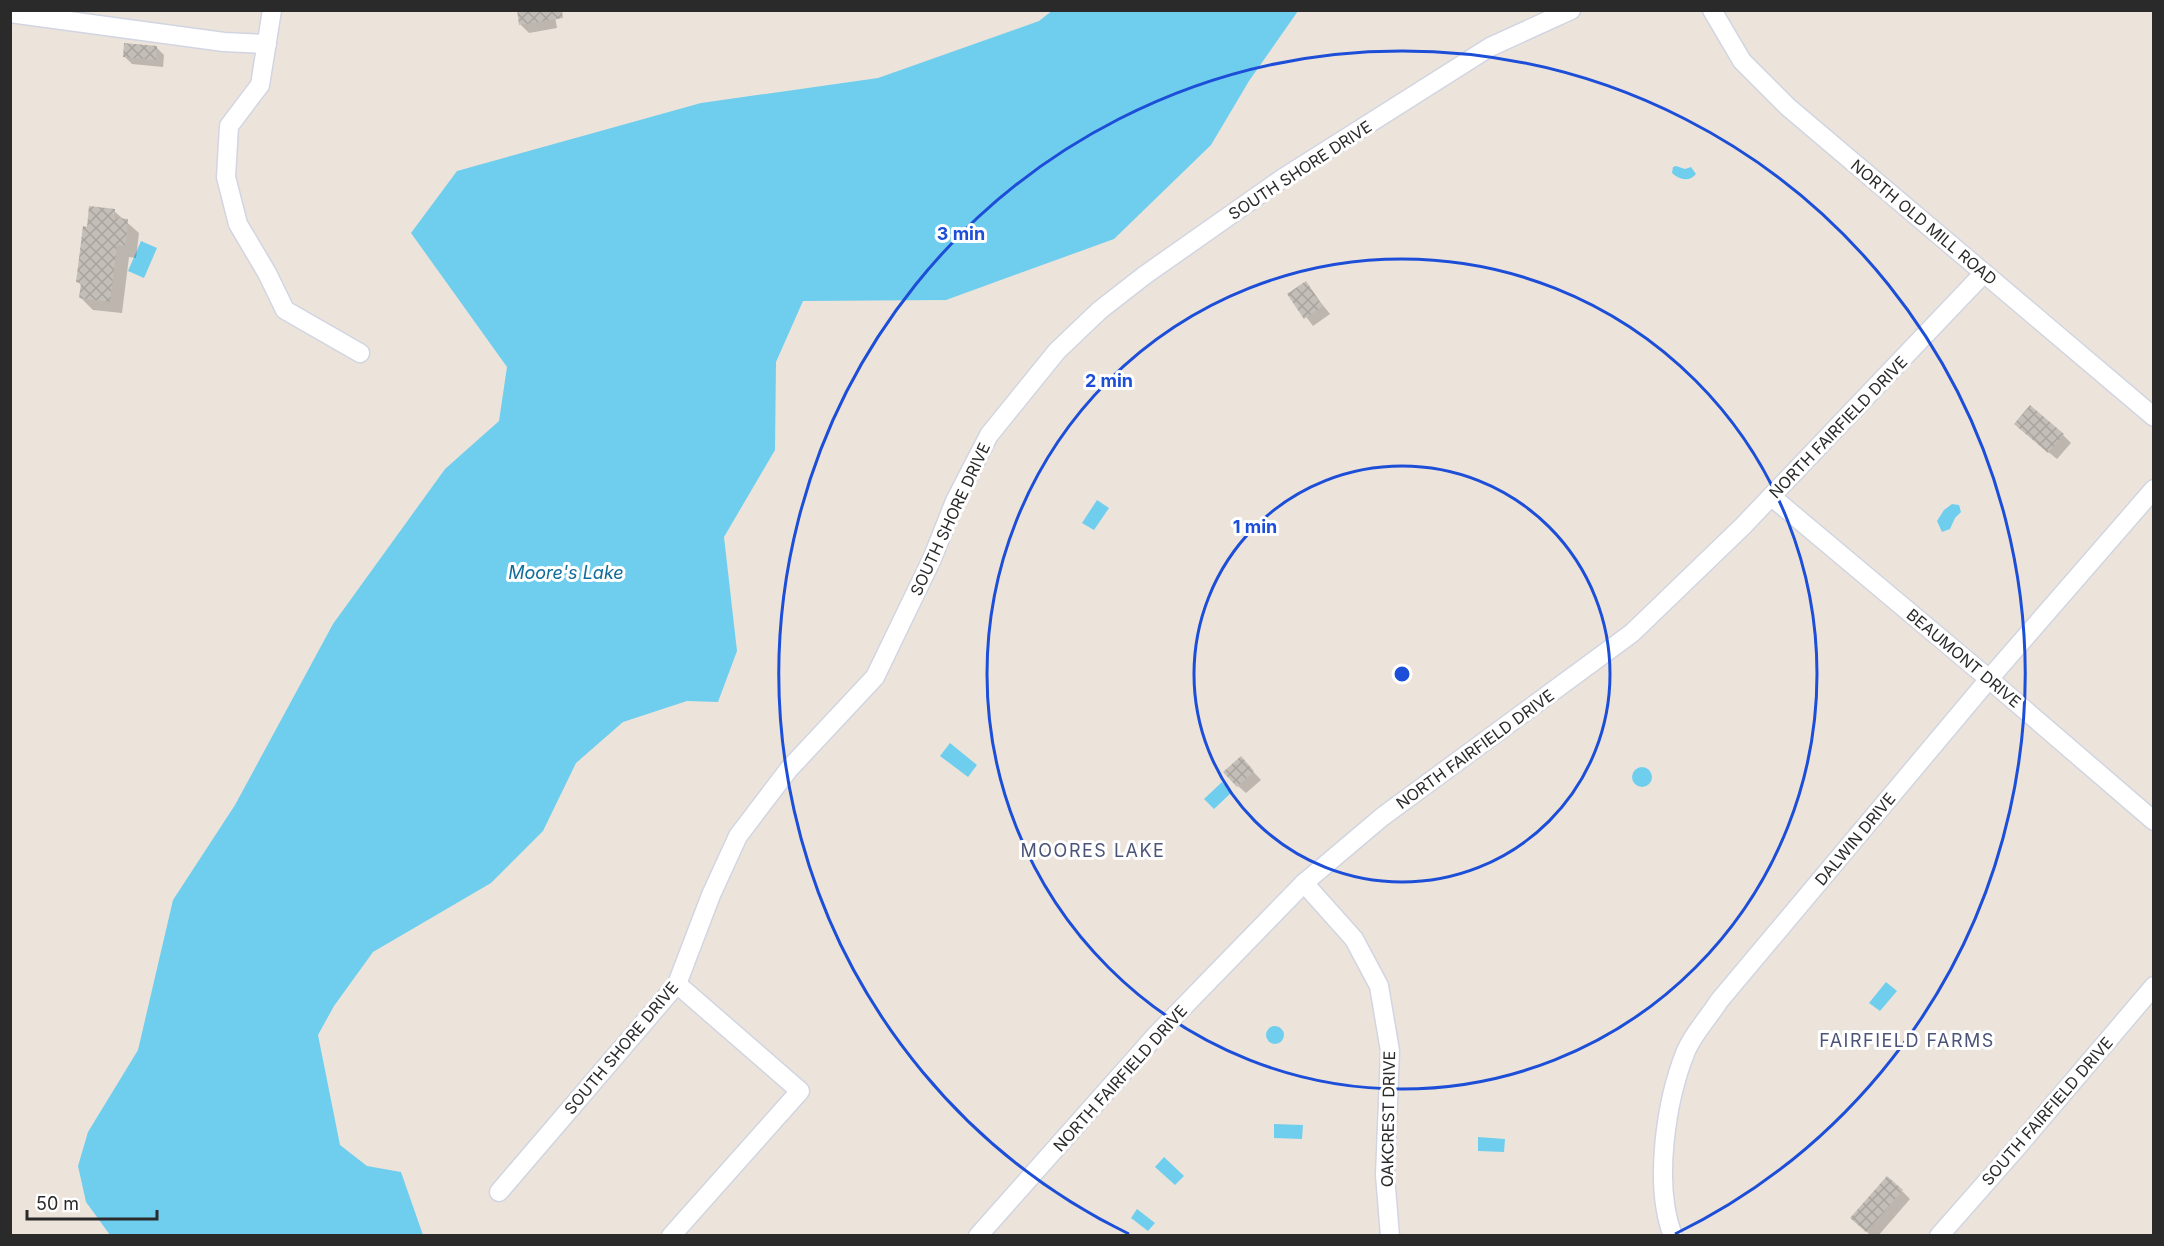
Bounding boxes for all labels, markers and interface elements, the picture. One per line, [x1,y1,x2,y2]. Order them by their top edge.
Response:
street label: SOUTH SHORE DRIVE [1225,116,1375,224]
street label: NORTH OLD MILL ROAD [1847,155,2001,289]
text: 3 min [937,223,985,244]
street label: NORTH FAIRFIELD DRIVE [1765,352,1911,502]
text: 2 min [1085,370,1133,391]
street label: SOUTH SHORE DRIVE [906,439,994,599]
text: 1 min [1233,516,1277,537]
water label: Moore's Lake [508,562,624,583]
street label: BEAUMONT DRIVE [1903,604,2025,712]
centre of rings [1392,664,1412,684]
street label: NORTH FAIRFIELD DRIVE [1392,685,1558,813]
street label: DALWIN DRIVE [1811,789,1899,889]
district label: MOORES LAKE [1021,840,1165,861]
street label: SOUTH SHORE DRIVE [560,978,682,1118]
street label: NORTH FAIRFIELD DRIVE [1049,1001,1191,1155]
district label: FAIRFIELD FARMS [1819,1030,1995,1051]
street label: SOUTH FAIRFIELD DRIVE [1977,1033,2117,1189]
street label: OAKCREST DRIVE [1377,1051,1399,1187]
scale bar [27,1183,158,1221]
text: 50 m [36,1193,79,1214]

